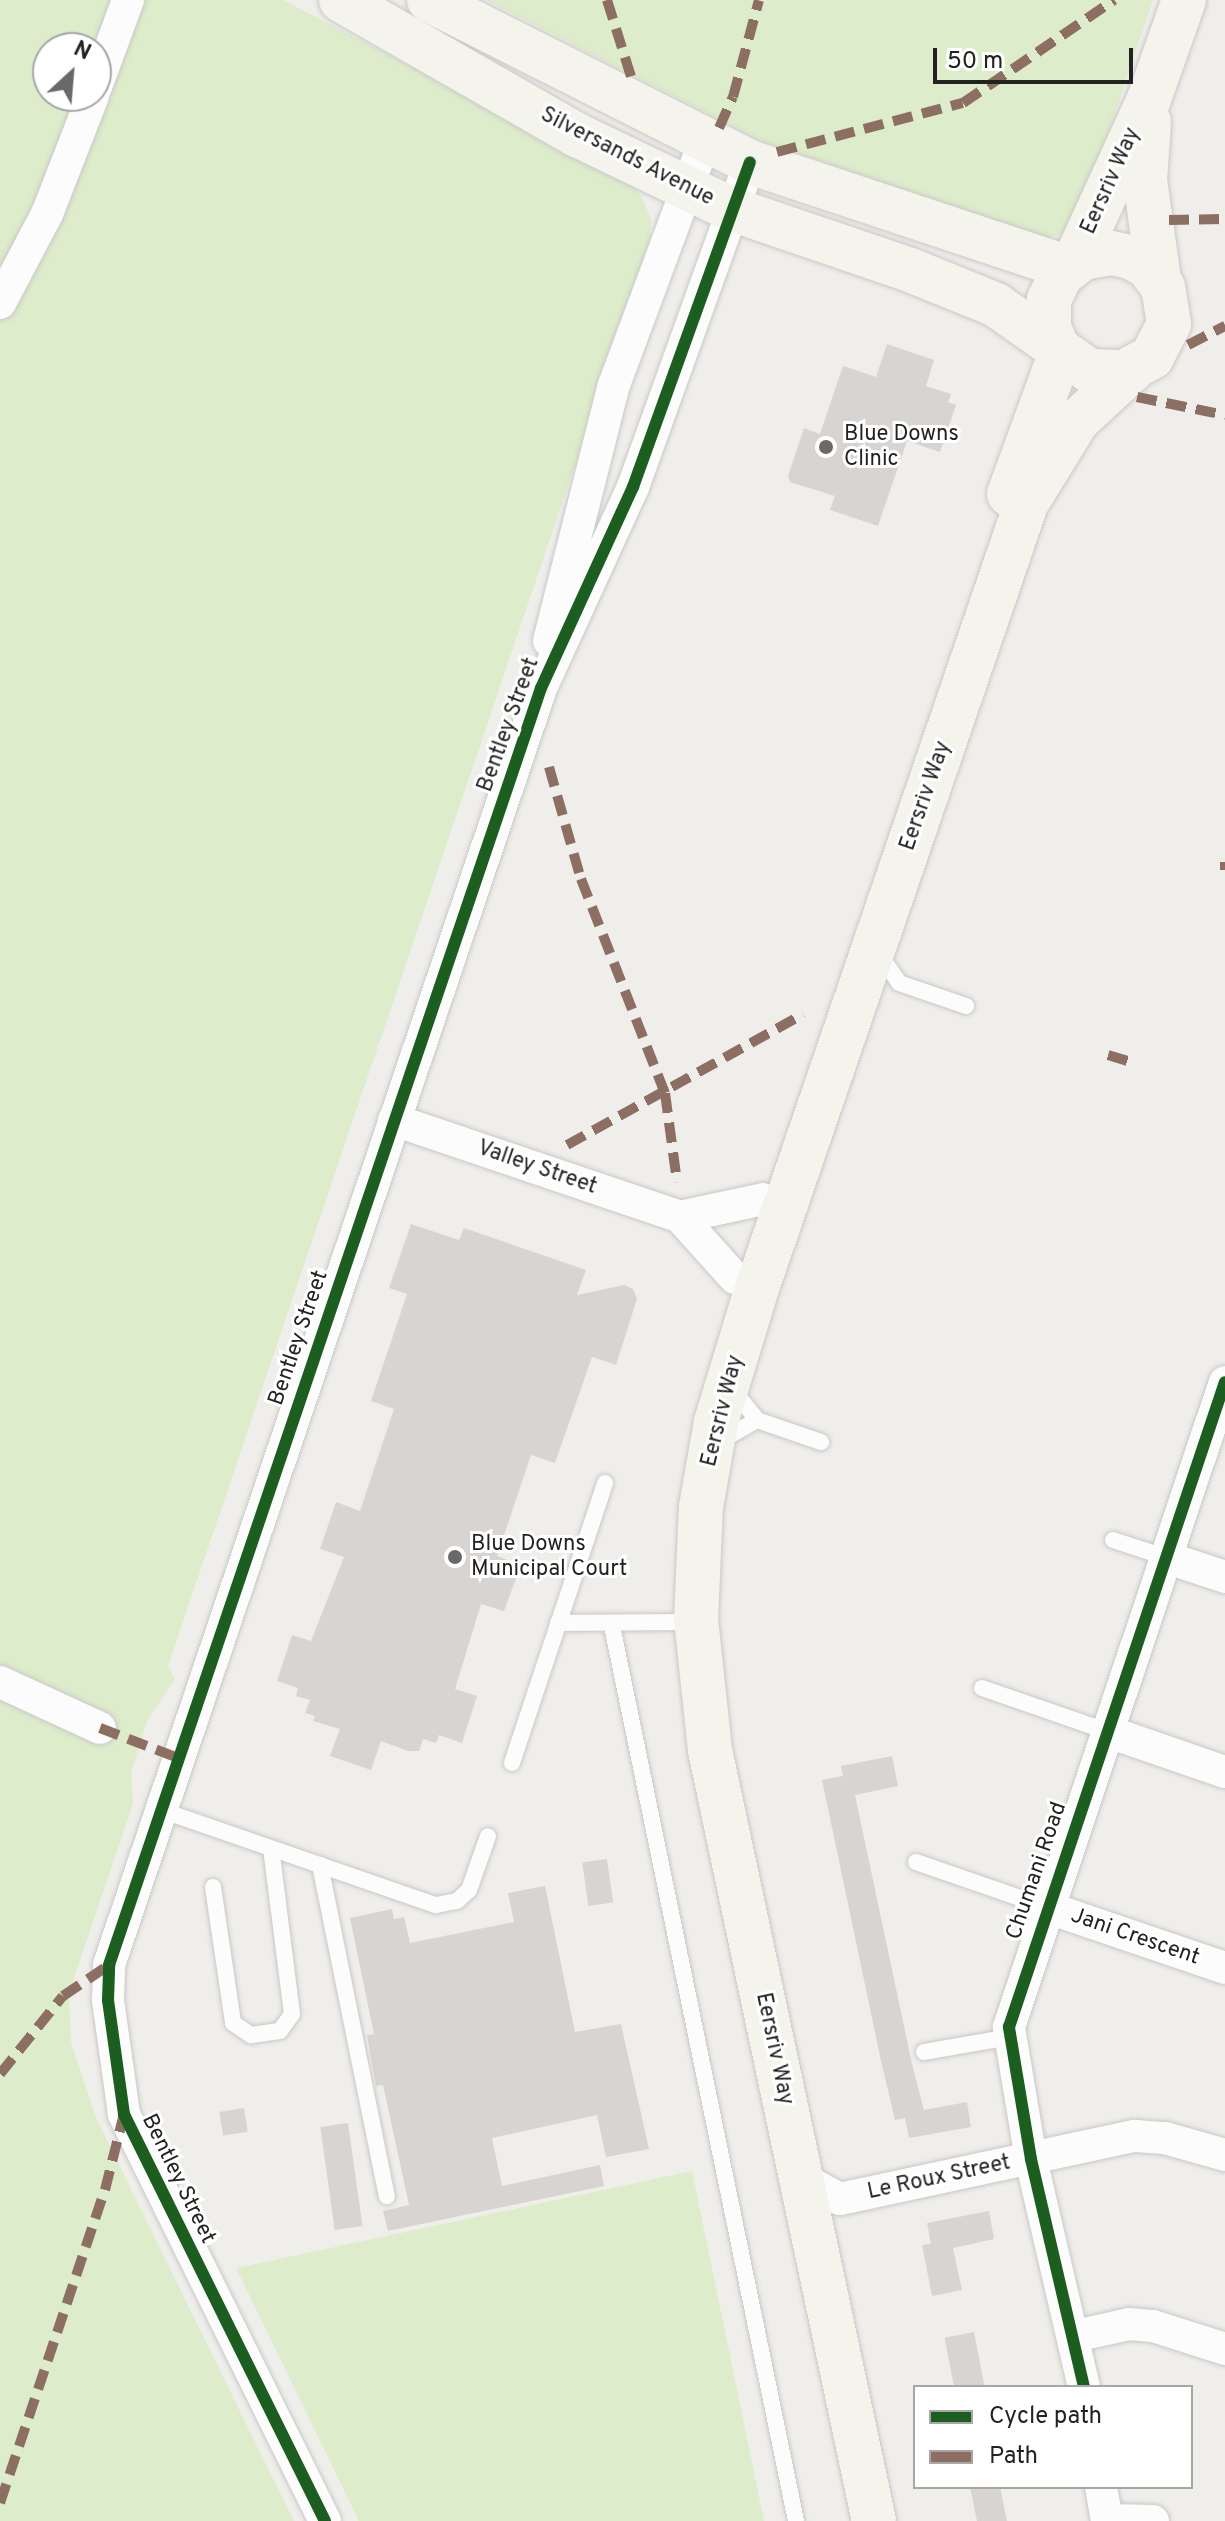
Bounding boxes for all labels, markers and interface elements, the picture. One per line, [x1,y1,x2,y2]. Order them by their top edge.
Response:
north arrow [32,32,112,112]
scale bar [937,32,1137,82]
text: N [69,36,95,67]
text: 50 m [947,47,1003,77]
street label: Silversands Avenue [535,102,719,212]
street label: Eersriv Way [1076,123,1146,239]
place label: Blue Downs Clinic [844,421,959,472]
marker: Blue Downs Clinic [815,436,837,458]
street label: Bentley Street [472,654,546,796]
street label: Eersriv Way [895,737,957,855]
street label: Valley Street [474,1135,600,1201]
street label: Bentley Street [264,1267,334,1409]
street label: Eersriv Way [696,1352,750,1470]
place label: Blue Downs Municipal Court [471,1531,627,1582]
marker: Blue Downs Municipal Court [446,1548,464,1566]
street label: Chumani Road [1001,1799,1073,1943]
street label: Jani Crescent [1067,1903,1203,1971]
street label: Eersriv Way [749,1990,799,2108]
street label: Bentley Street [135,2110,221,2248]
street label: Le Roux Street [865,2150,1013,2206]
legend [913,2385,1193,2489]
text: Cycle path [989,2402,1102,2432]
text: Path [989,2442,1038,2472]

